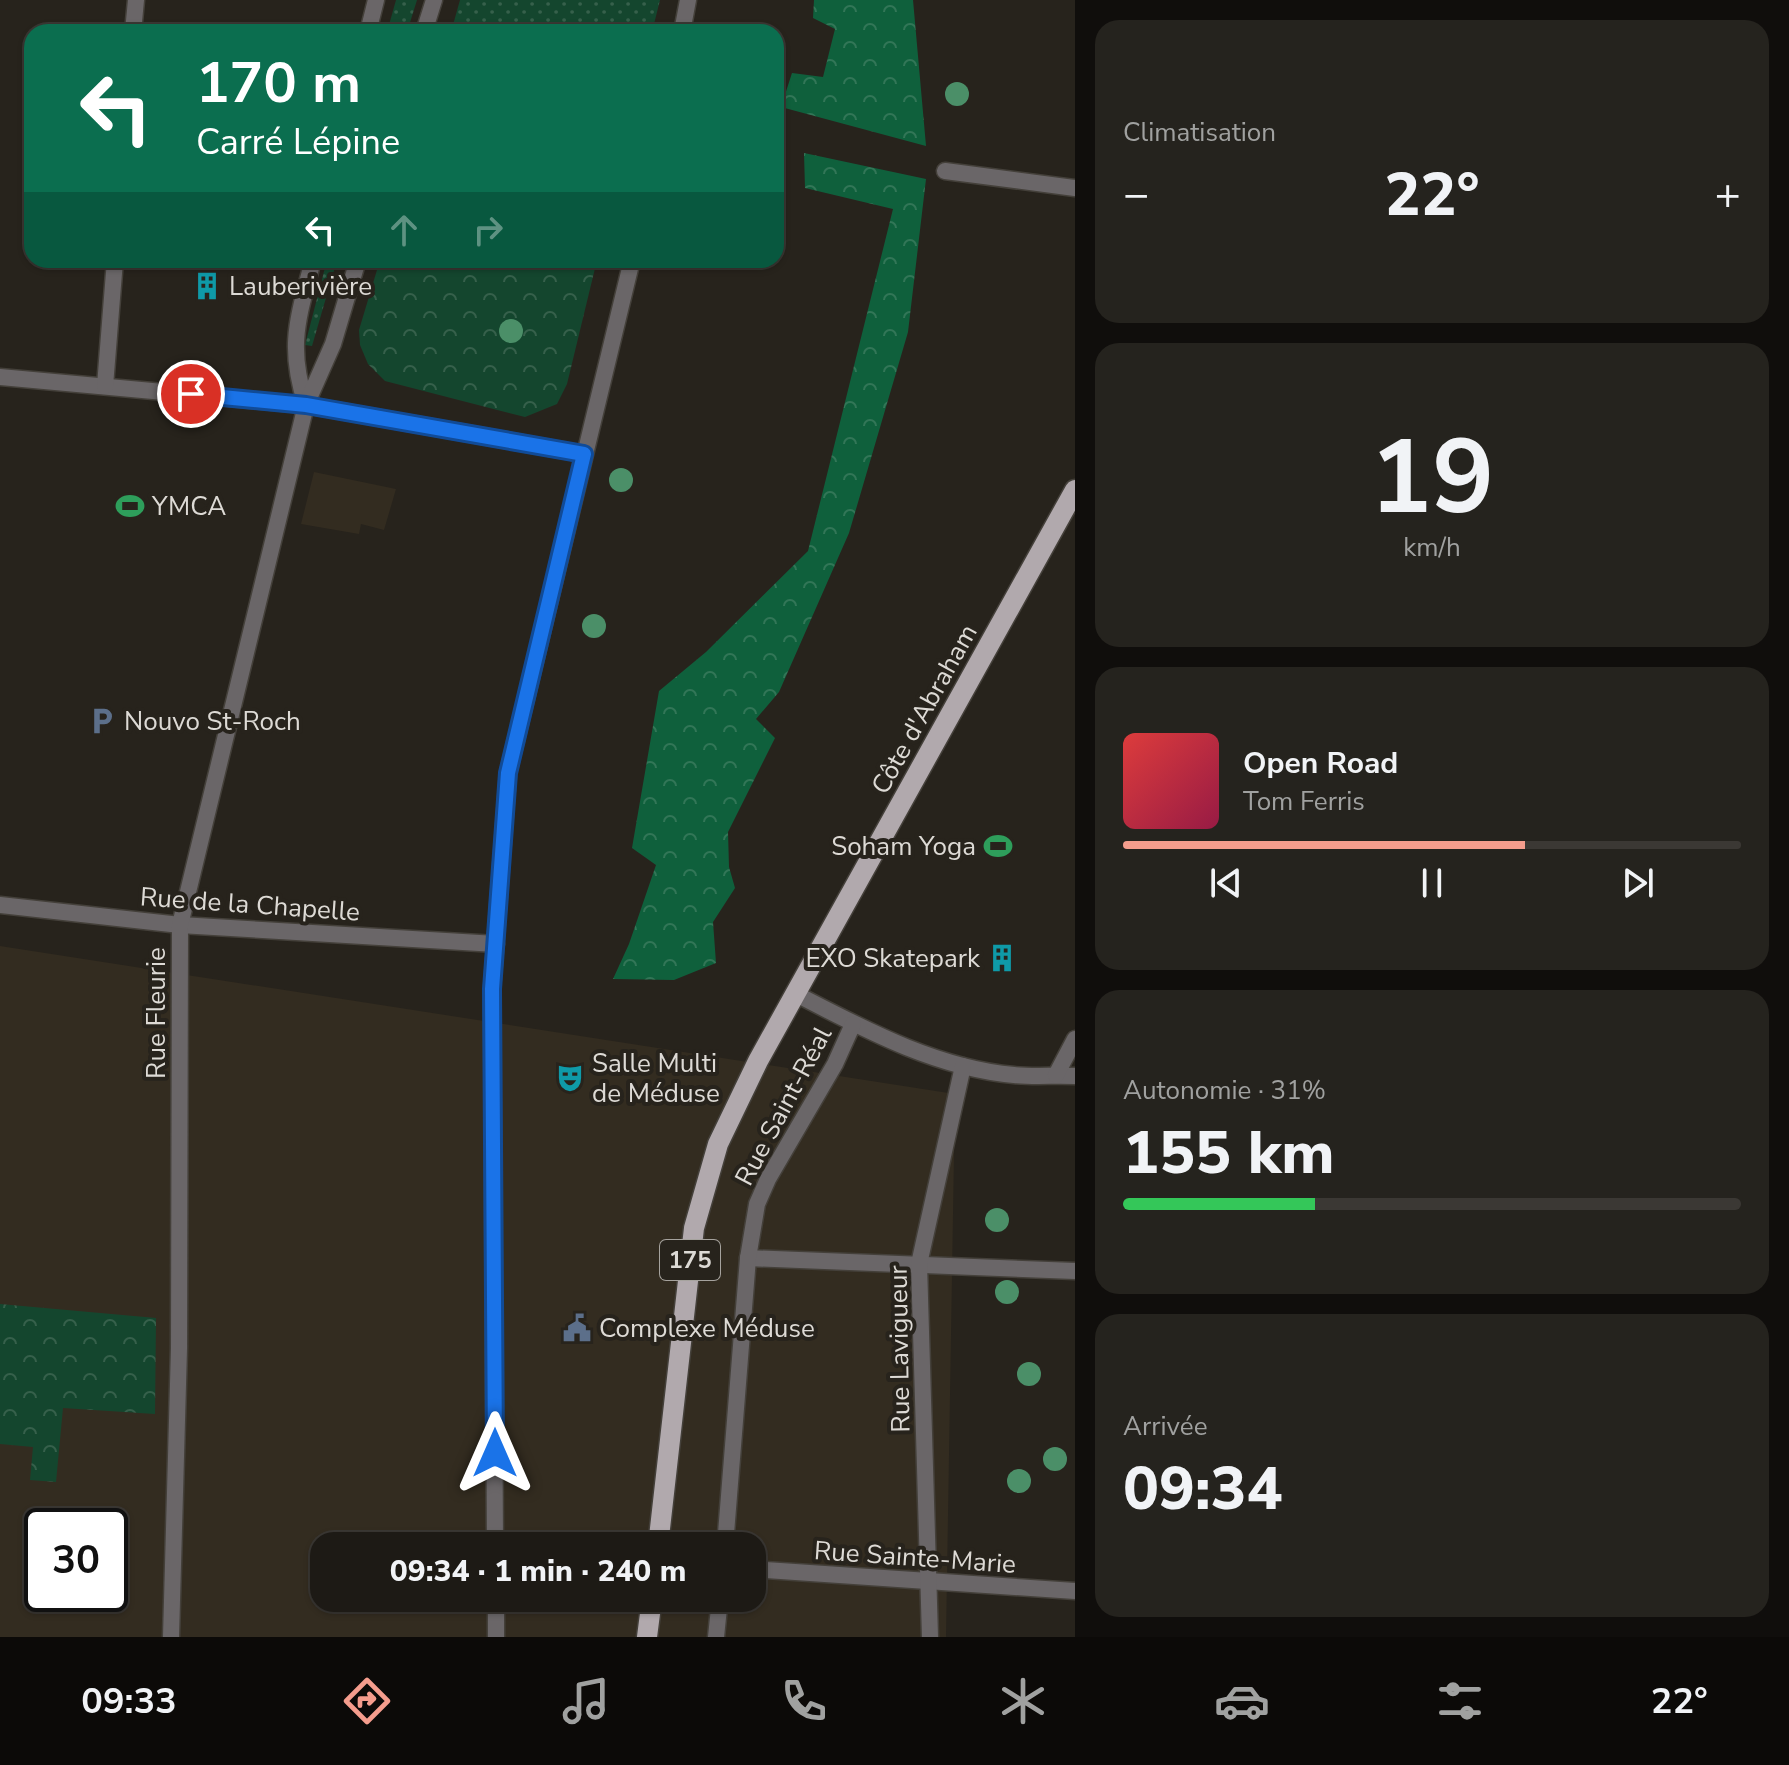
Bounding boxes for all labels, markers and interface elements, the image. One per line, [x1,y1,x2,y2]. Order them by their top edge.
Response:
text: 170 m [196,45,361,122]
icon: left [64,56,168,160]
text: Climatisation [1123,115,1276,150]
text: Carré Lépine [196,118,400,167]
text: 22° [1384,154,1480,236]
text: − [1123,165,1149,225]
text: + [1715,165,1741,225]
icon: left [298,208,342,252]
icon: ahead [382,208,426,252]
icon: right [466,208,510,252]
place label: Lauberivière [229,269,372,304]
building icon: Lauberivière [192,271,222,301]
pin [157,360,225,428]
icon: arrive [169,372,213,416]
text: 19 [1370,407,1494,549]
place label: YMCA [151,489,226,524]
sports icon: YMCA [115,491,145,521]
text: km/h [1403,530,1461,565]
street label: Côte d'Abraham [863,618,986,800]
place label: Nouvo St-Roch [124,704,301,739]
parking icon: Nouvo St-Roch [87,706,117,736]
text: Open Road [1243,743,1398,784]
text: Tom Ferris [1243,784,1365,819]
place label: Soham Yoga [831,829,976,864]
sports icon: Soham Yoga [983,831,1013,861]
icon: previous [1204,861,1248,905]
icon: pause [1410,861,1454,905]
icon: next [1616,861,1660,905]
street label: Rue de la Chapelle [139,879,361,930]
place label: EXO Skatepark [806,941,981,976]
building icon: EXO Skatepark [987,943,1017,973]
street label: Rue Fleurie [139,947,174,1079]
street label: Rue Saint-Réal [727,1020,840,1192]
place label: Salle Multi de Méduse [592,1046,720,1111]
theatre icon: Salle Multi de Méduse [555,1063,585,1093]
text: Autonomie · 31% [1123,1073,1326,1108]
text: 155 km [1123,1112,1335,1194]
road number: 175 [660,1240,720,1280]
street label: Rue Lavigueur [881,1264,918,1433]
place label: Complexe Méduse [599,1311,815,1346]
public building icon: Complexe Méduse [562,1313,592,1343]
text: Arrivée [1123,1409,1207,1444]
position arrow [453,1411,537,1495]
text: 09:34 [1123,1448,1283,1530]
speed limit sign: 30 [24,1508,128,1612]
street label: Rue Sainte-Marie [813,1533,1017,1582]
text: 09:34 · 1 min · 240 m [390,1551,686,1592]
icon: directions [339,1673,395,1729]
icon: music [558,1673,614,1729]
icon: phone [776,1673,832,1729]
icon: climate [995,1673,1051,1729]
icon: car [1214,1673,1270,1729]
icon: filters [1432,1673,1488,1729]
text: 09:33 [81,1677,177,1726]
text: 22° [1651,1677,1708,1726]

